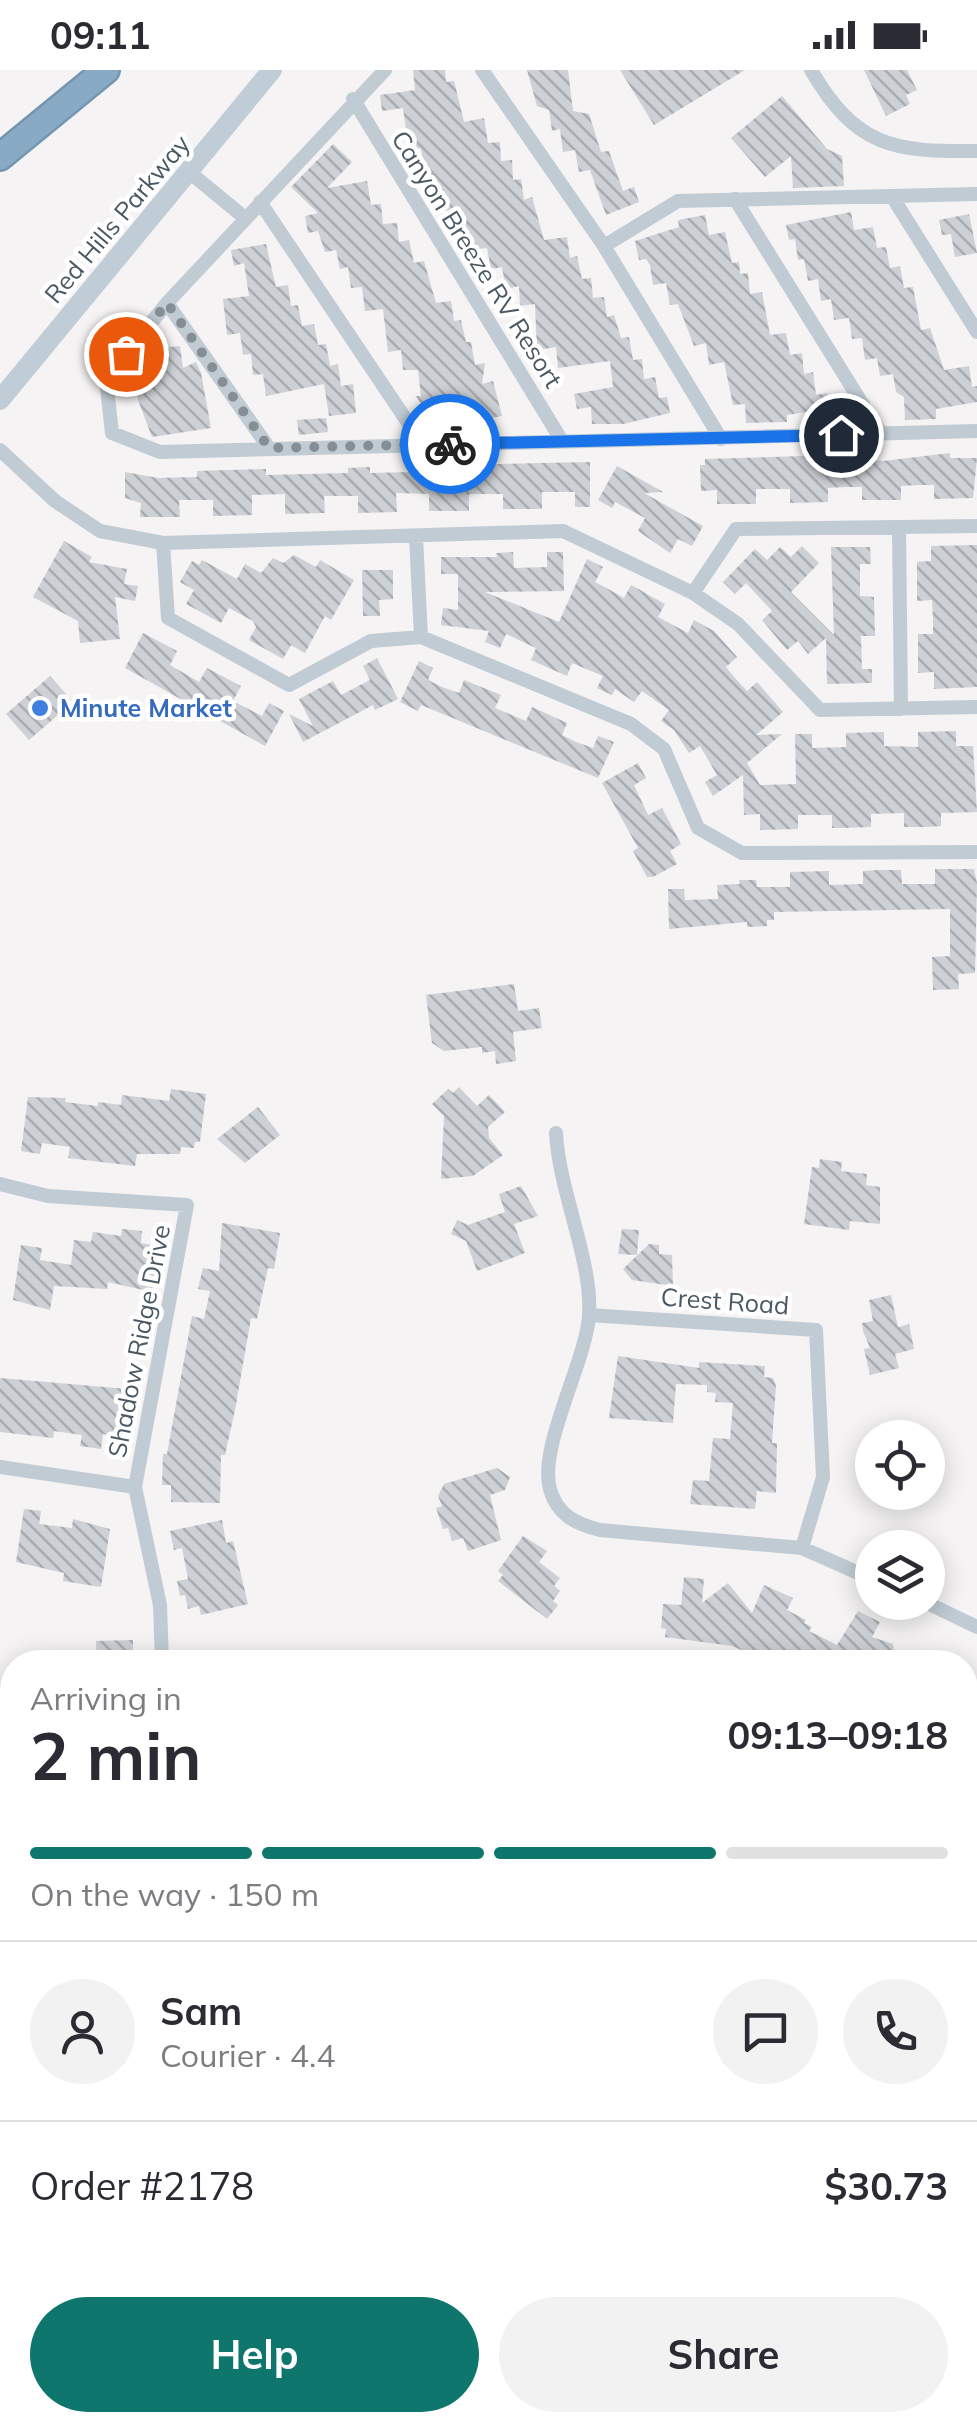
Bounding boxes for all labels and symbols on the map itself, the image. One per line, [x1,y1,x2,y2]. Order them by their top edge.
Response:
street label: Canyon Breeze RV Resort [385,124,570,393]
street label: Red Hills Parkway [37,128,196,309]
pin [84,312,169,397]
pin [799,393,884,478]
courier [400,394,500,494]
place label: Minute Market [60,692,232,723]
marker: Minute Market [29,697,51,719]
street label: Shadow Ridge Drive [101,1222,176,1460]
street label: Crest Road [660,1281,790,1320]

